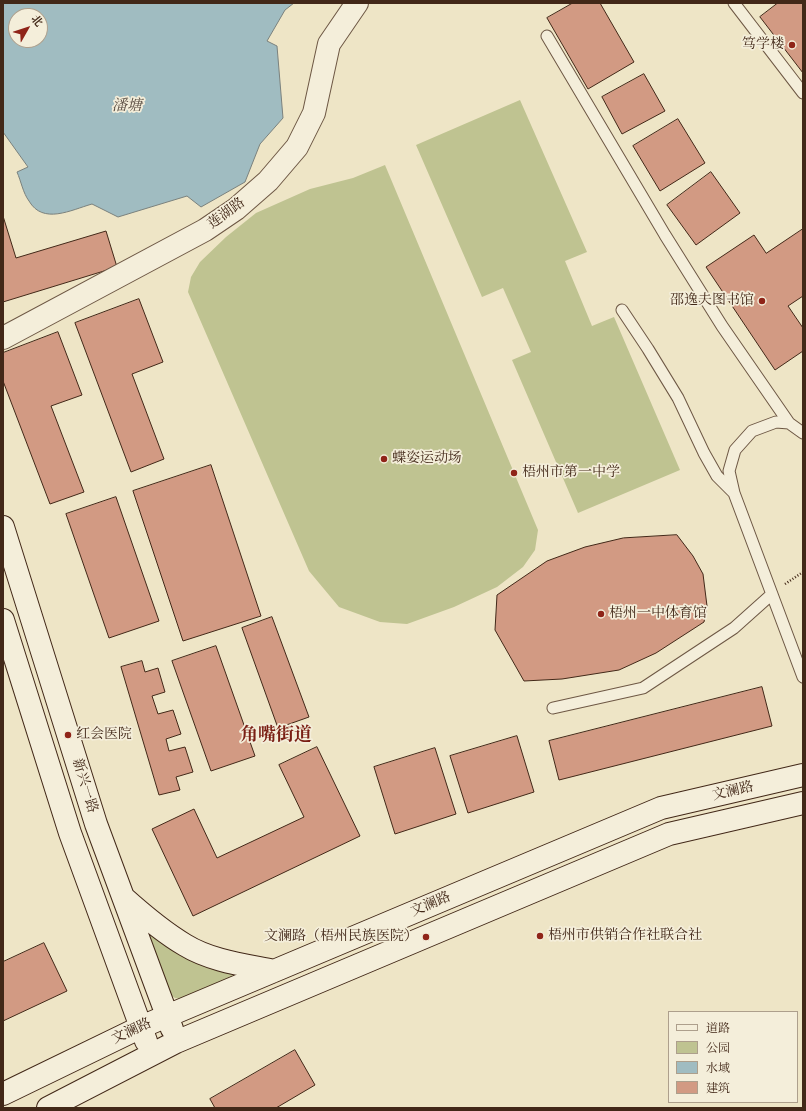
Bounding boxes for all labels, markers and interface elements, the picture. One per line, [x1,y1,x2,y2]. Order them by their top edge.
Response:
north arrow [8,8,48,48]
text: 北 [28,12,45,30]
place label: 笃学楼 [742,37,784,53]
marker: 笃学楼 [787,40,797,50]
water label: 潘塘 [112,98,142,116]
street label: 莲湖路 [205,195,249,233]
place label: 邵逸夫图书馆 [670,293,754,309]
marker: 邵逸夫图书馆 [757,296,767,306]
place label: 蝶姿运动场 [392,451,462,467]
marker: 蝶姿运动场 [379,454,389,464]
place label: 梧州市第一中学 [522,465,620,481]
marker: 梧州市第一中学 [509,468,519,478]
place label: 梧州一中体育馆 [609,606,707,622]
marker: 梧州一中体育馆 [596,609,606,619]
district label: 角嘴街道 [240,725,312,747]
place label: 红会医院 [76,727,132,743]
marker: 红会医院 [63,730,73,740]
street label: 新兴一路 [68,757,100,815]
street label: 文澜路 [711,779,755,805]
street label: 文澜路 [408,889,454,921]
place label: 梧州市供销合作社联合社 [548,928,702,944]
place label: 文澜路（梧州民族医院） [264,929,418,945]
marker: 梧州市供销合作社联合社 [535,931,545,941]
marker: 文澜路（梧州民族医院） [421,932,431,942]
legend [668,1011,798,1103]
street label: 文澜路 [109,1016,155,1048]
text: 道路 [706,1021,730,1036]
text: 公园 [706,1041,730,1056]
text: 水域 [706,1061,730,1076]
text: 建筑 [706,1081,730,1096]

